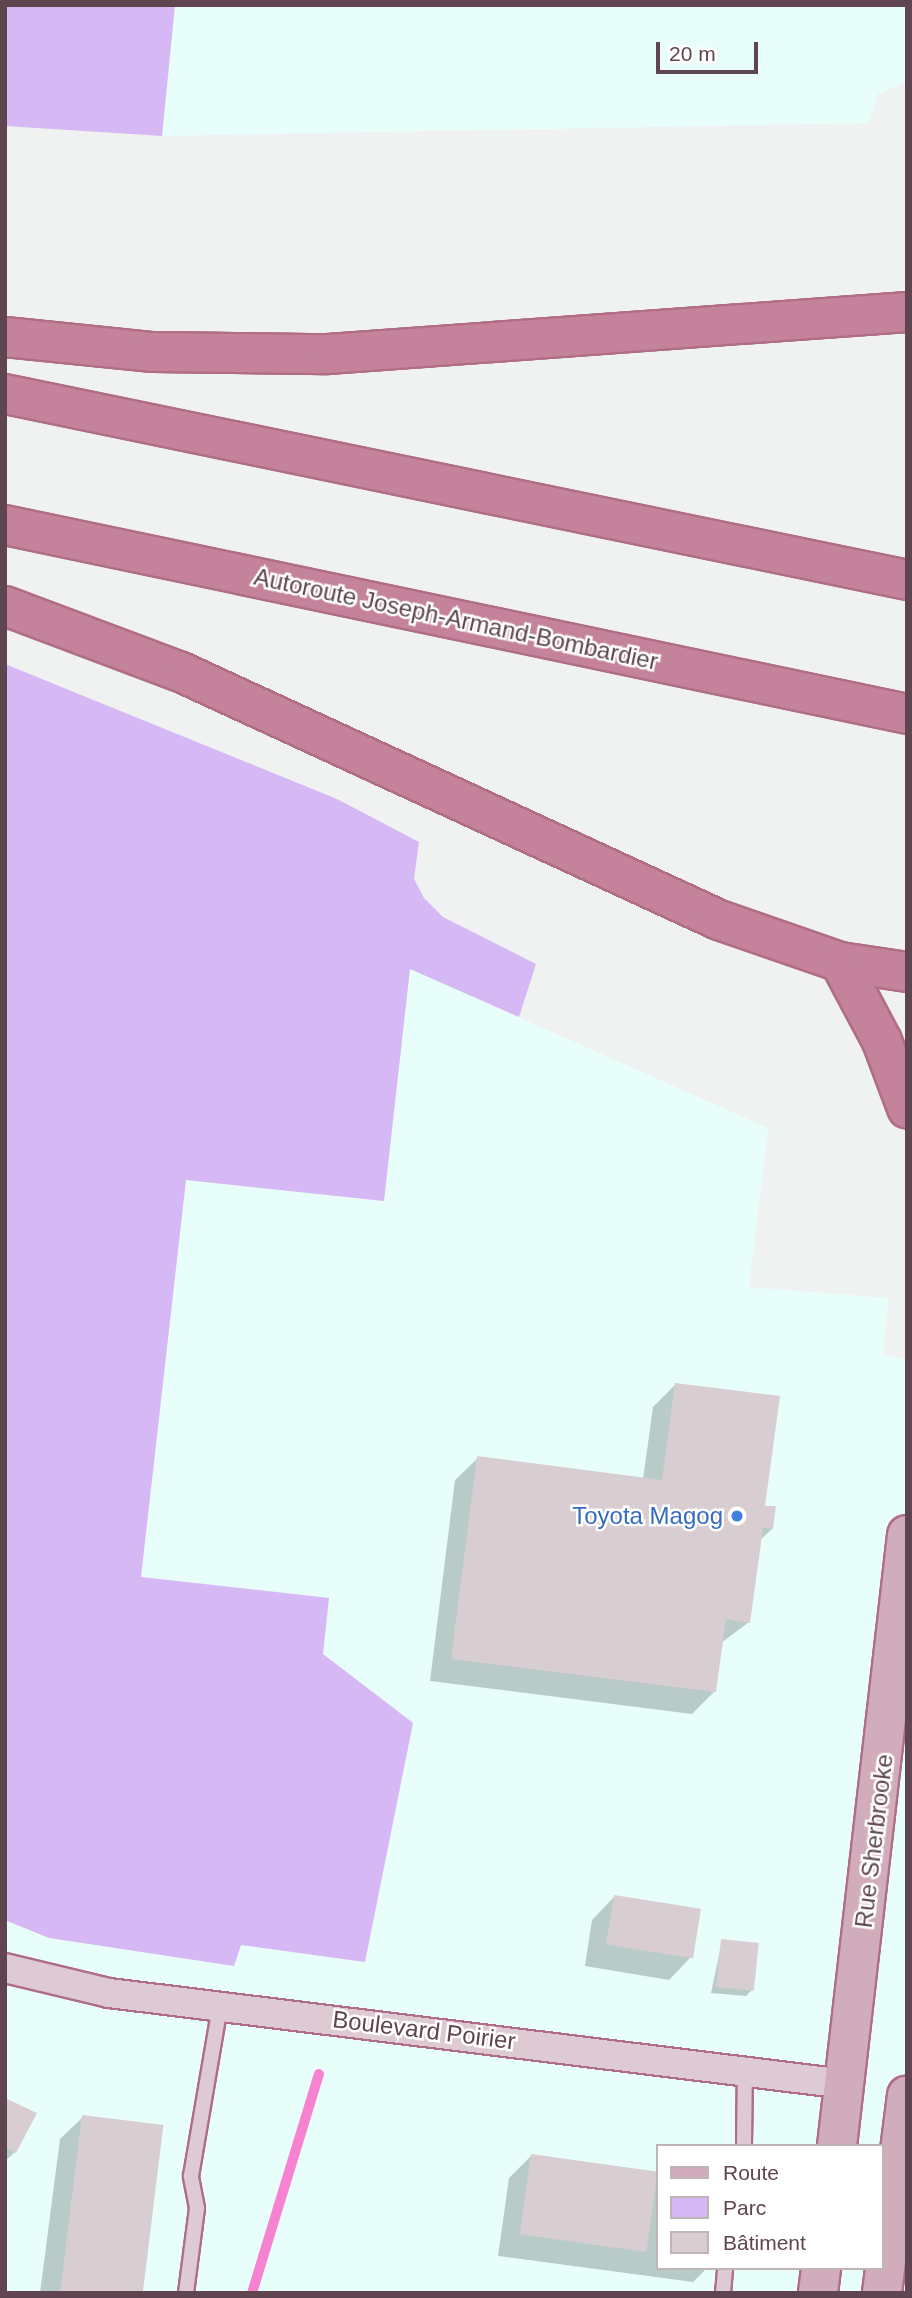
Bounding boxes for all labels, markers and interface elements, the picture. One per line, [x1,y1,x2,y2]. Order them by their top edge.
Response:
scale bar [660,28,762,72]
text: 20 m [669,42,716,65]
street label: Autoroute Joseph-Armand-Bombardier [251,562,661,676]
place label: Toyota Magog [572,1502,723,1530]
marker: Toyota Magog [729,1508,745,1524]
street label: Rue Sherbrooke [849,1753,899,1929]
street label: Boulevard Poirier [331,2004,517,2056]
legend [656,2144,884,2270]
text: Route [723,2161,779,2184]
text: Parc [723,2196,766,2219]
text: Bâtiment [723,2231,806,2254]

